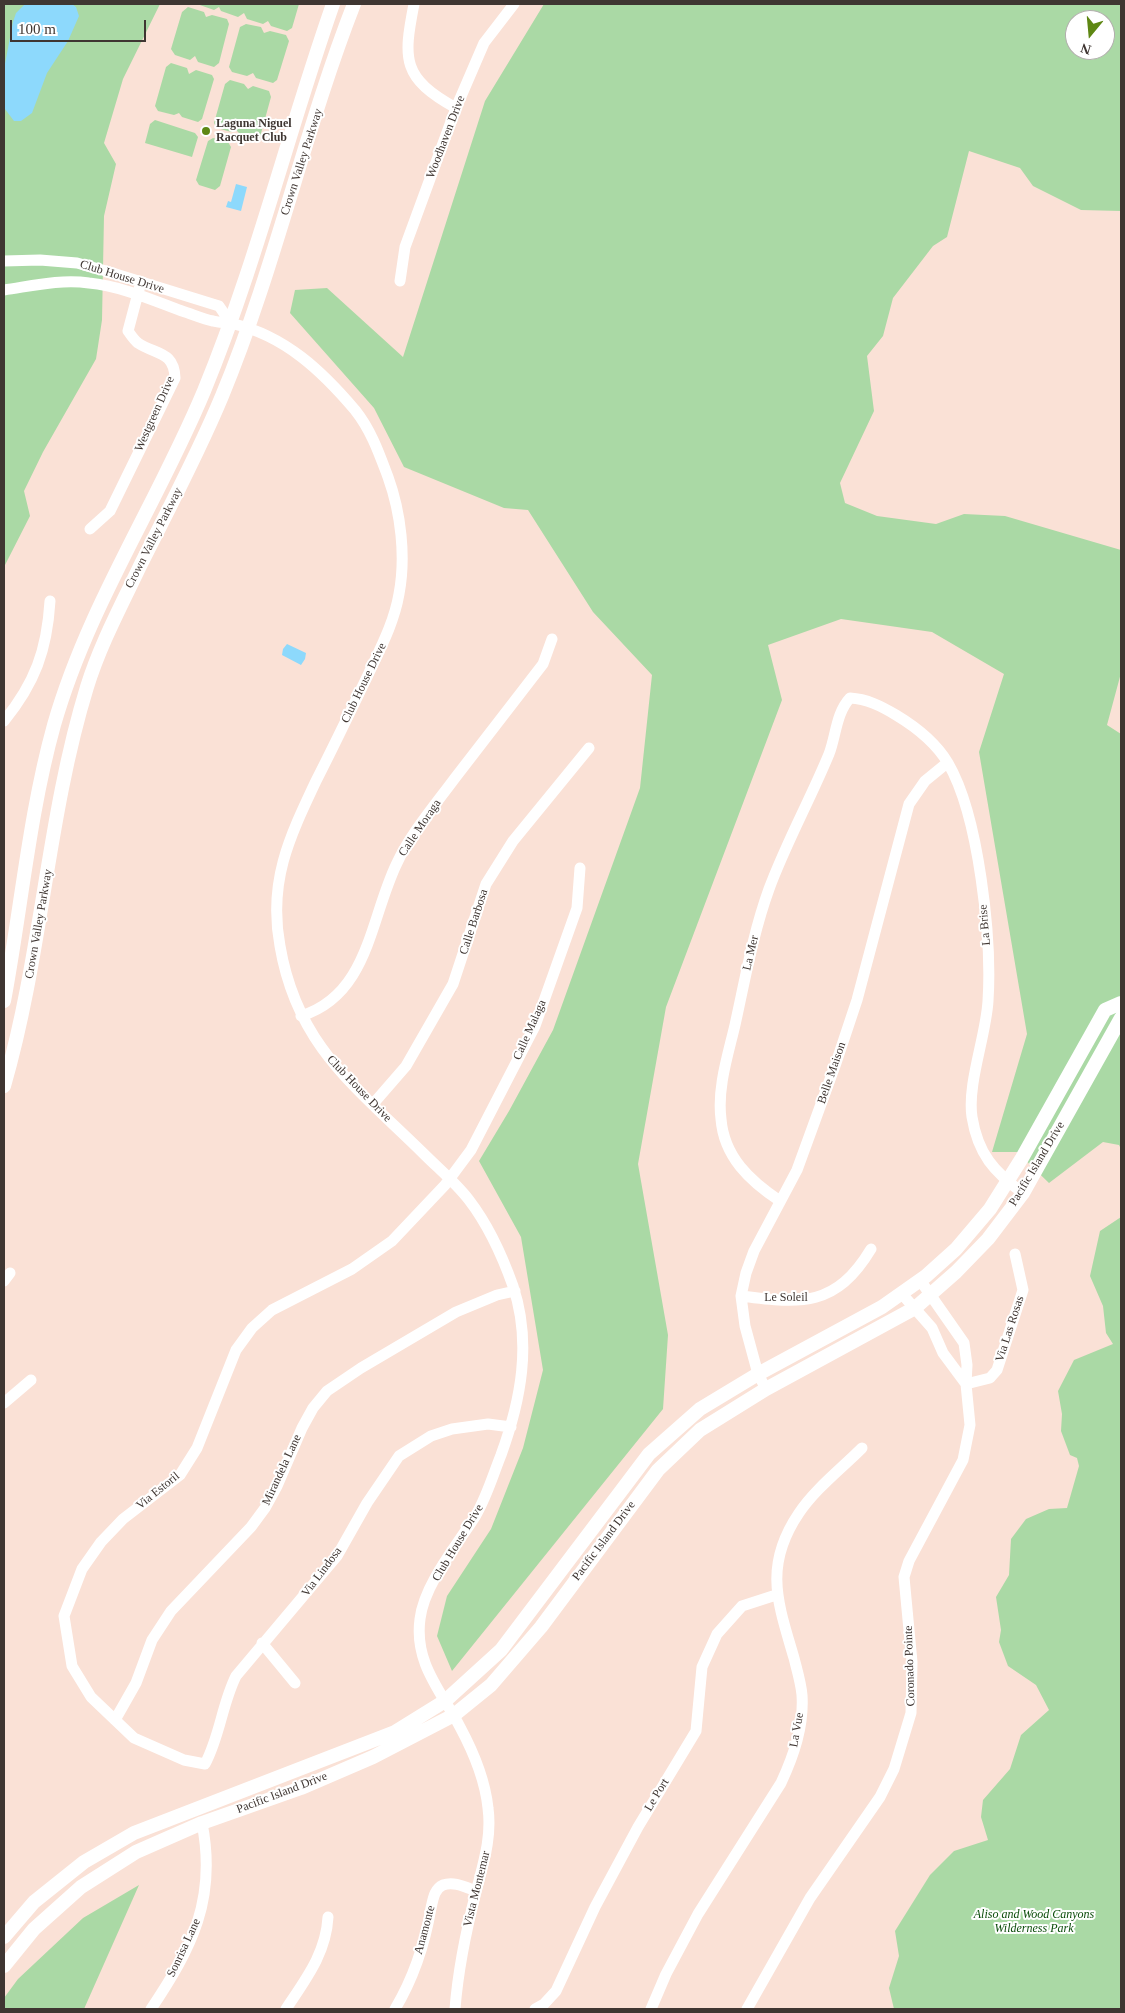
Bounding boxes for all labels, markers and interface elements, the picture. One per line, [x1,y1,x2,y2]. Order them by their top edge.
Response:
scale bar [12,10,149,42]
north arrow [1065,10,1115,60]
text: 100 m [18,21,56,37]
text: N [1079,40,1093,58]
street label: Woodhaven Drive [424,94,468,180]
street label: Crown Valley Parkway [278,107,326,217]
place label: Laguna Niguel Racquet Club [216,117,292,145]
marker: Laguna Niguel Racquet Club [200,125,212,137]
street label: Club House Drive [78,257,166,297]
street label: Westgreen Drive [132,374,178,454]
street label: Crown Valley Parkway [122,485,186,591]
street label: Club House Drive [338,641,390,725]
street label: Calle Moraga [396,797,444,859]
street label: Crown Valley Parkway [22,868,56,980]
street label: Calle Barbosa [457,888,491,956]
street label: La Brise [976,904,994,946]
street label: La Mer [740,934,762,972]
street label: Calle Malaga [510,998,550,1062]
street label: Belle Maison [815,1040,849,1106]
street label: Club House Drive [323,1053,395,1125]
street label: Pacific Island Drive [1006,1119,1068,1209]
street label: Le Soleil [764,1291,808,1305]
street label: Via Las Rosas [993,1294,1027,1364]
street label: Mirandela Lane [259,1432,305,1508]
street label: Via Estoril [133,1469,183,1513]
street label: Pacific Island Drive [569,1498,639,1584]
street label: Club House Drive [429,1502,487,1584]
street label: Via Lindosa [299,1544,345,1600]
street label: Coronado Pointe [901,1625,919,1707]
street label: La Vue [787,1712,807,1748]
street label: Pacific Island Drive [235,1769,329,1817]
street label: Le Port [642,1776,672,1814]
street label: Vista Montemar [461,1850,493,1928]
street label: Anamonte [412,1904,438,1956]
park label: Aliso and Wood Canyons Wilderness Park [974,1908,1094,1936]
street label: Sonrisa Lane [164,1916,204,1980]

